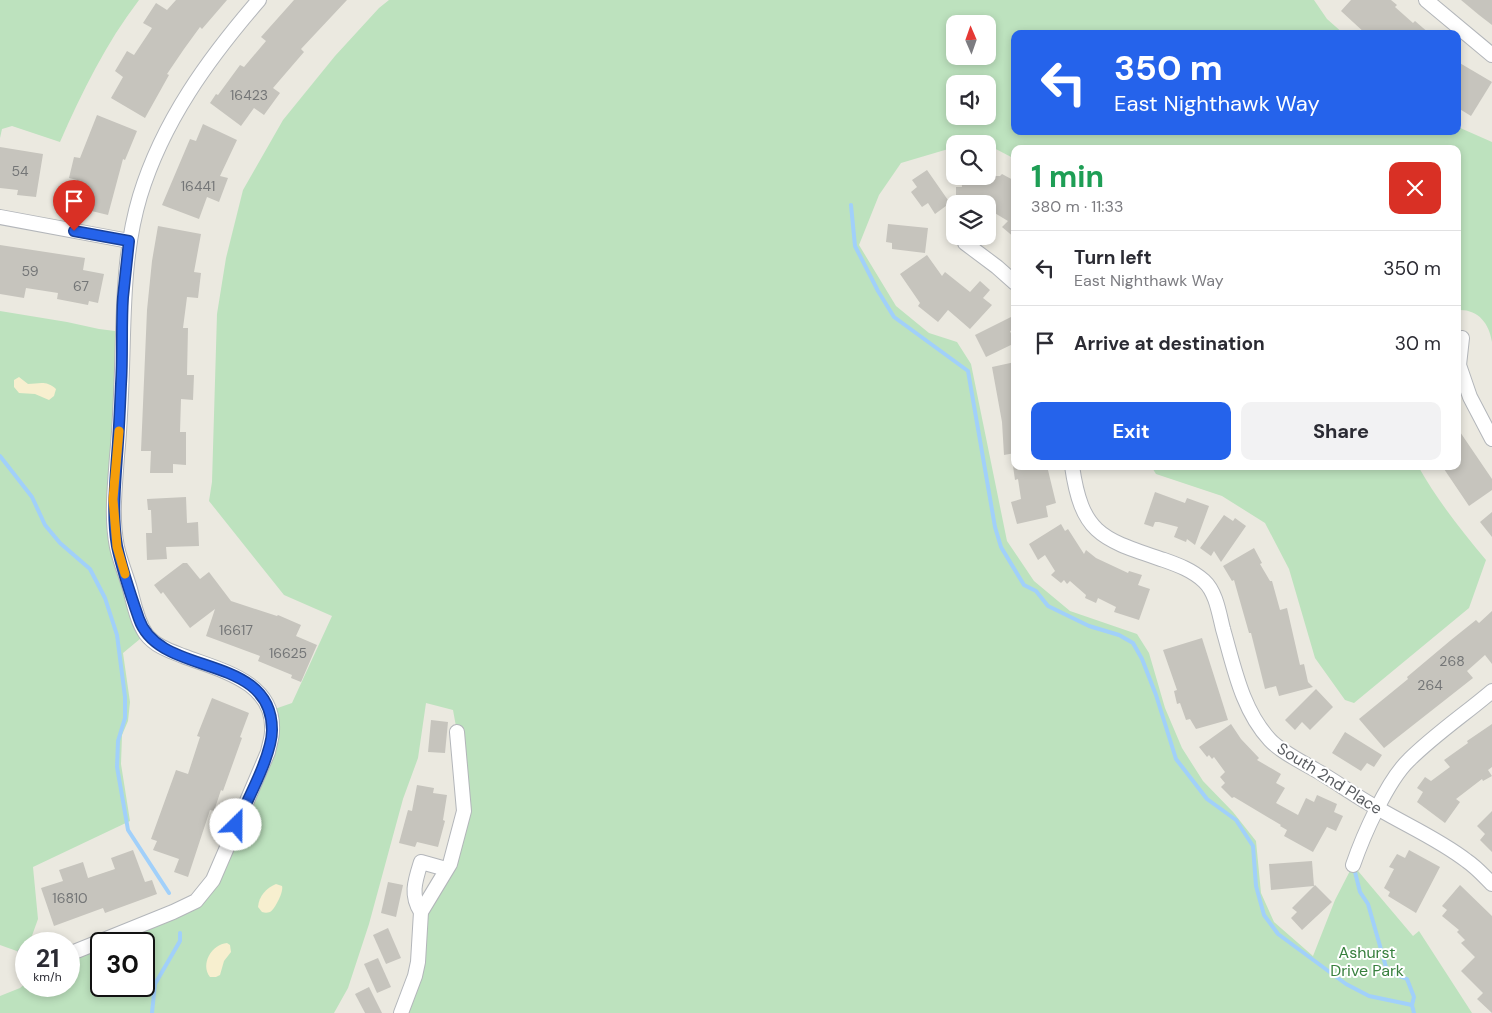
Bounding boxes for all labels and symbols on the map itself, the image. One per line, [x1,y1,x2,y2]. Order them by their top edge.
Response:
north arrow [946,15,996,65]
house number: 16423 [230,86,268,104]
house number: 54 [11,162,29,180]
house number: 16441 [181,177,215,195]
pin [53,180,95,231]
house number: 59 [22,262,39,280]
house number: 67 [73,277,89,295]
house number: 16617 [219,621,253,639]
house number: 16625 [269,644,307,662]
house number: 268 [1439,652,1465,670]
house number: 264 [1417,676,1443,694]
street label: South 2nd Place [1273,738,1386,819]
position arrow [209,798,261,850]
house number: 16810 [52,889,88,907]
speed limit sign: 30 [90,932,155,997]
park label: Ashurst Drive Park [1330,942,1404,981]

